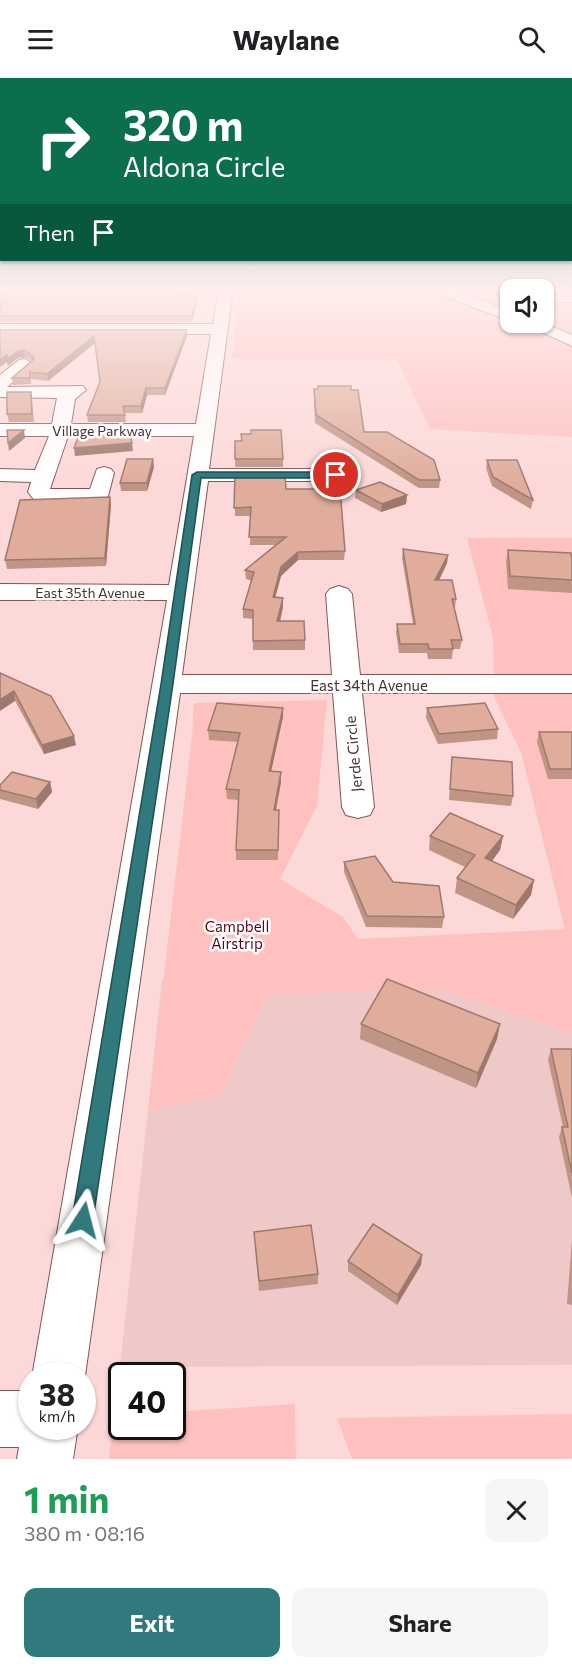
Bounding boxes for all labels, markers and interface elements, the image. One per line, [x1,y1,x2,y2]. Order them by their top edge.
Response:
icon: menu [24,23,57,56]
text: Waylane [233,23,339,56]
icon: search [515,23,548,56]
text: 320 m [123,98,243,150]
icon: right [24,102,102,180]
text: Aldona Circle [123,150,285,183]
icon: arrive [87,216,120,249]
text: Then [24,219,75,246]
map controls [500,279,554,333]
button: sound [500,279,554,333]
street label: Village Parkway [52,422,152,439]
pin [310,449,361,500]
icon: arrive [319,458,352,491]
street label: East 35th Avenue [35,584,145,601]
street label: East 34th Avenue [310,676,428,694]
street label: Jerde Circle [341,715,365,793]
park label: Campbell Airstrip [205,917,269,952]
position arrow [51,1188,115,1252]
speed limit sign: 40 [108,1362,186,1440]
text: 38 [39,1375,75,1412]
text: km/h [39,1407,75,1425]
text: 1 min [24,1476,109,1520]
button: close [485,1479,548,1542]
text: 380 m · 08:16 [24,1521,145,1545]
button: Exit [24,1588,280,1657]
button: Share [292,1588,548,1657]

